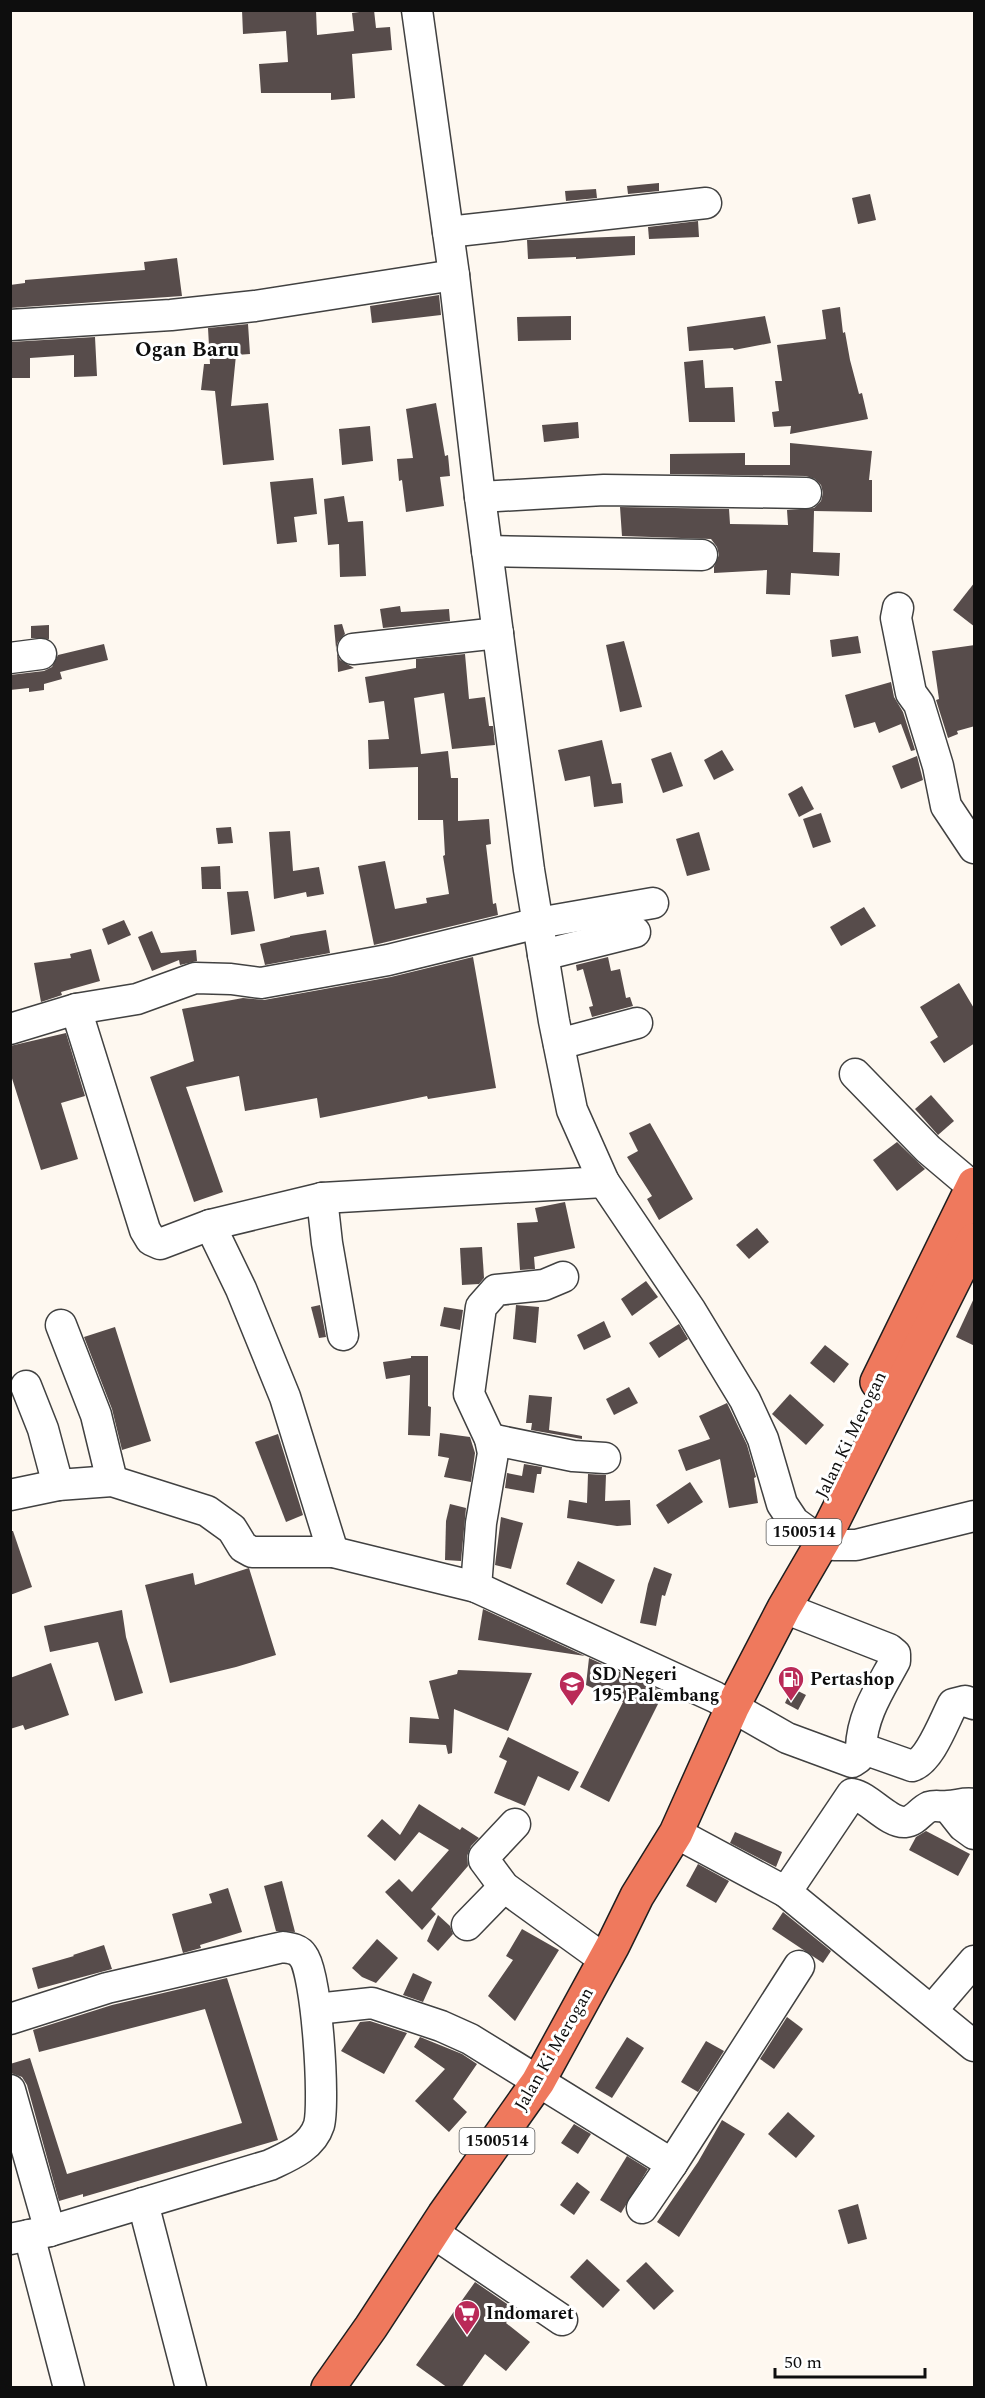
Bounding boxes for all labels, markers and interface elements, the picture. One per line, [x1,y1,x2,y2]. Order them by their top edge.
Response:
district label: Ogan Baru [135,334,240,366]
street label: Jalan Ki Merogan [808,1367,894,1503]
road number: 1500514 [766,1519,842,1545]
place label: SD Negeri 195 Palembang [592,1661,720,1709]
fuel station icon: Pertashop [776,1664,806,1702]
place label: Pertashop [810,1666,894,1693]
school or university icon: SD Negeri 195 Palembang [557,1669,587,1707]
street label: Jalan Ki Merogan [508,1982,600,2116]
road number: 1500514 [460,2128,534,2154]
supermarket icon: Indomaret [452,2298,482,2336]
place label: Indomaret [486,2300,574,2327]
scale bar [775,2341,925,2379]
text: 50 m [784,2349,822,2376]

